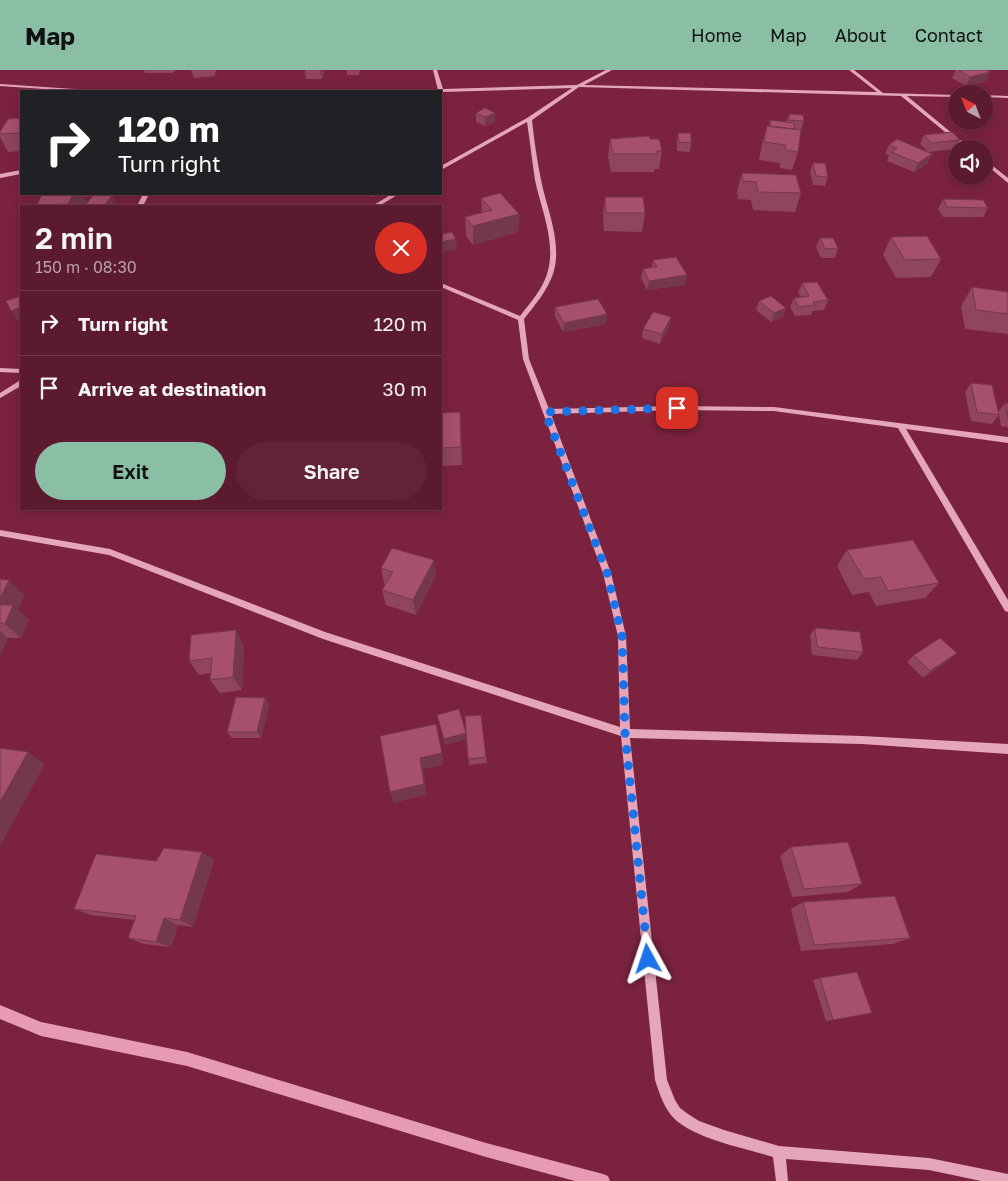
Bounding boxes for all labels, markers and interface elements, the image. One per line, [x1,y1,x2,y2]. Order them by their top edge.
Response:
text: Map [25,21,75,50]
text: Home [691,24,742,46]
text: Map [770,24,807,46]
text: About [835,24,887,46]
text: Contact [915,24,983,46]
north arrow [948,85,992,130]
map controls [948,85,993,185]
text: 120 m [118,108,220,150]
icon: right [35,110,100,175]
button: sound [948,140,993,185]
text: Turn right [118,150,221,177]
text: 2 min [35,220,113,256]
button: close [375,222,427,274]
text: 150 m · 08:30 [35,257,137,277]
icon: right [35,309,63,337]
text: Turn right [78,312,168,335]
text: 120 m [373,312,427,335]
icon: arrive [35,374,63,402]
text: Arrive at destination [78,377,266,400]
text: 30 m [383,377,427,400]
pin [656,387,698,429]
icon: arrive [663,394,691,422]
button: Exit [35,442,226,500]
button: Share [236,442,427,500]
position arrow [621,932,673,984]

